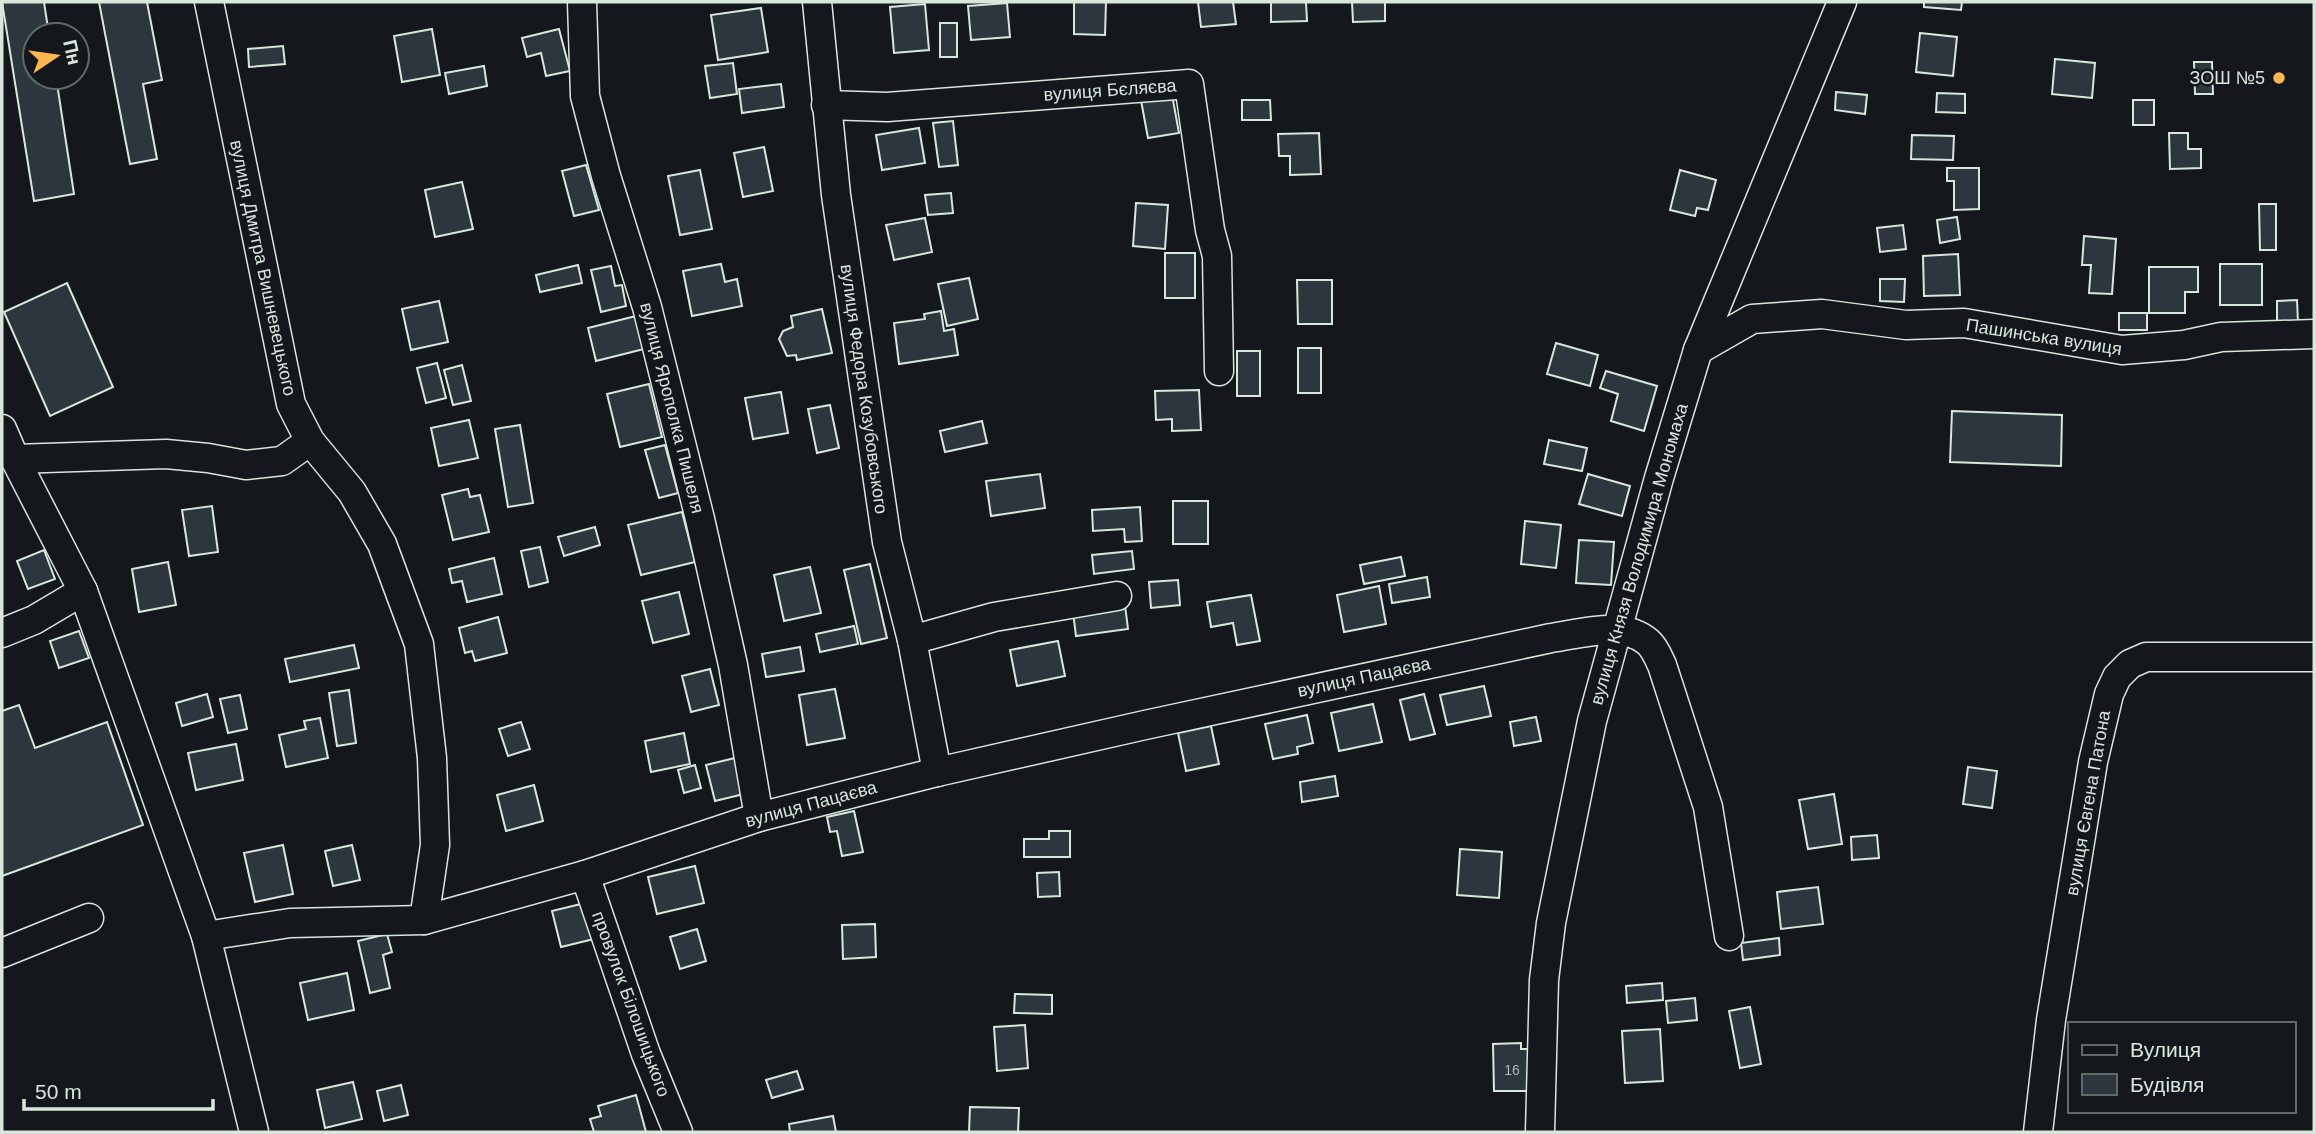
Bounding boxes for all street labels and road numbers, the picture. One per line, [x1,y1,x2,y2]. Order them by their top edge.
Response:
street label: вулиця Бєляєва [1043,75,1178,105]
street label: вулиця Дмитра Вишневецького [226,138,300,398]
street label: вулиця Федора Козубовського [837,263,891,515]
street label: вулиця Ярополка Пишеля [636,300,708,516]
street label: Пашинська вулиця [1965,315,2123,359]
street label: вулиця Князя Володимира Мономаха [1586,400,1692,707]
street label: вулиця Пацаєва [1296,653,1433,701]
street label: вулиця Євгена Патона [2062,708,2114,897]
street label: вулиця Пацаєва [743,777,880,831]
street label: провулок Білошицького [588,908,674,1100]

